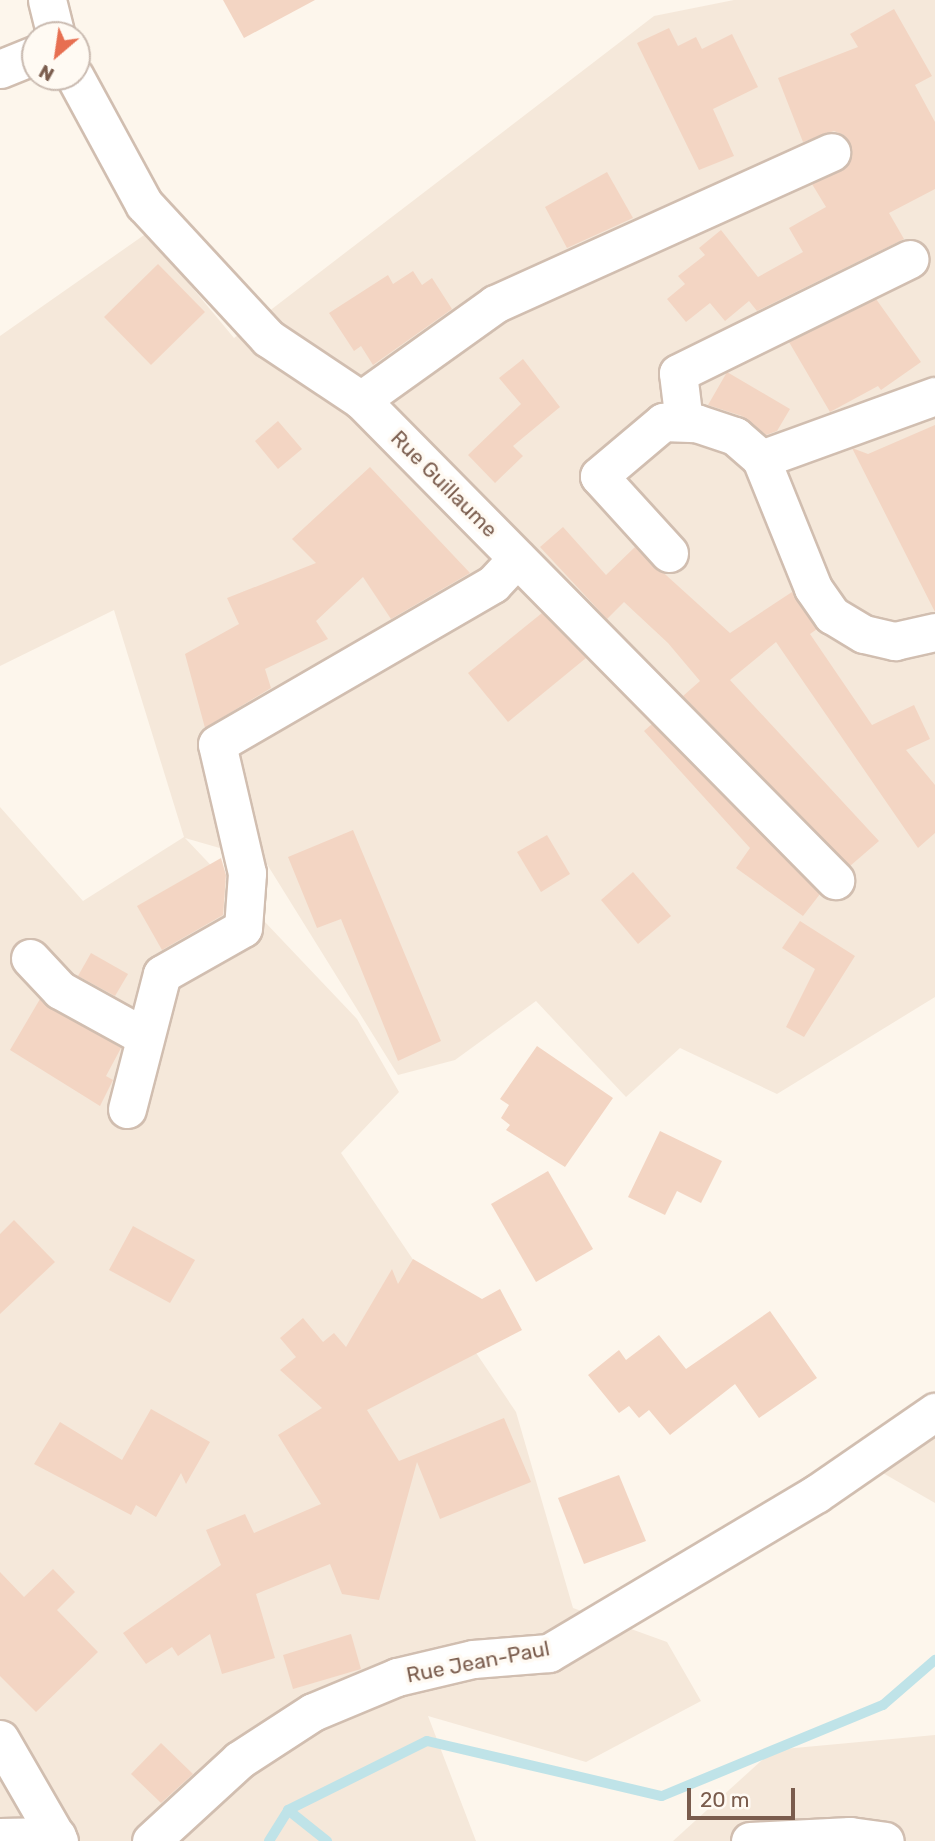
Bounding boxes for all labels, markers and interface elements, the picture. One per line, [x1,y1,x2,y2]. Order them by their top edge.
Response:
north arrow [21,21,91,91]
text: N [35,60,58,86]
street label: Rue Guillaume [386,426,502,542]
street label: Rue Jean-Paul [404,1636,552,1688]
scale bar [690,1774,799,1818]
text: 20 m [700,1787,749,1812]

